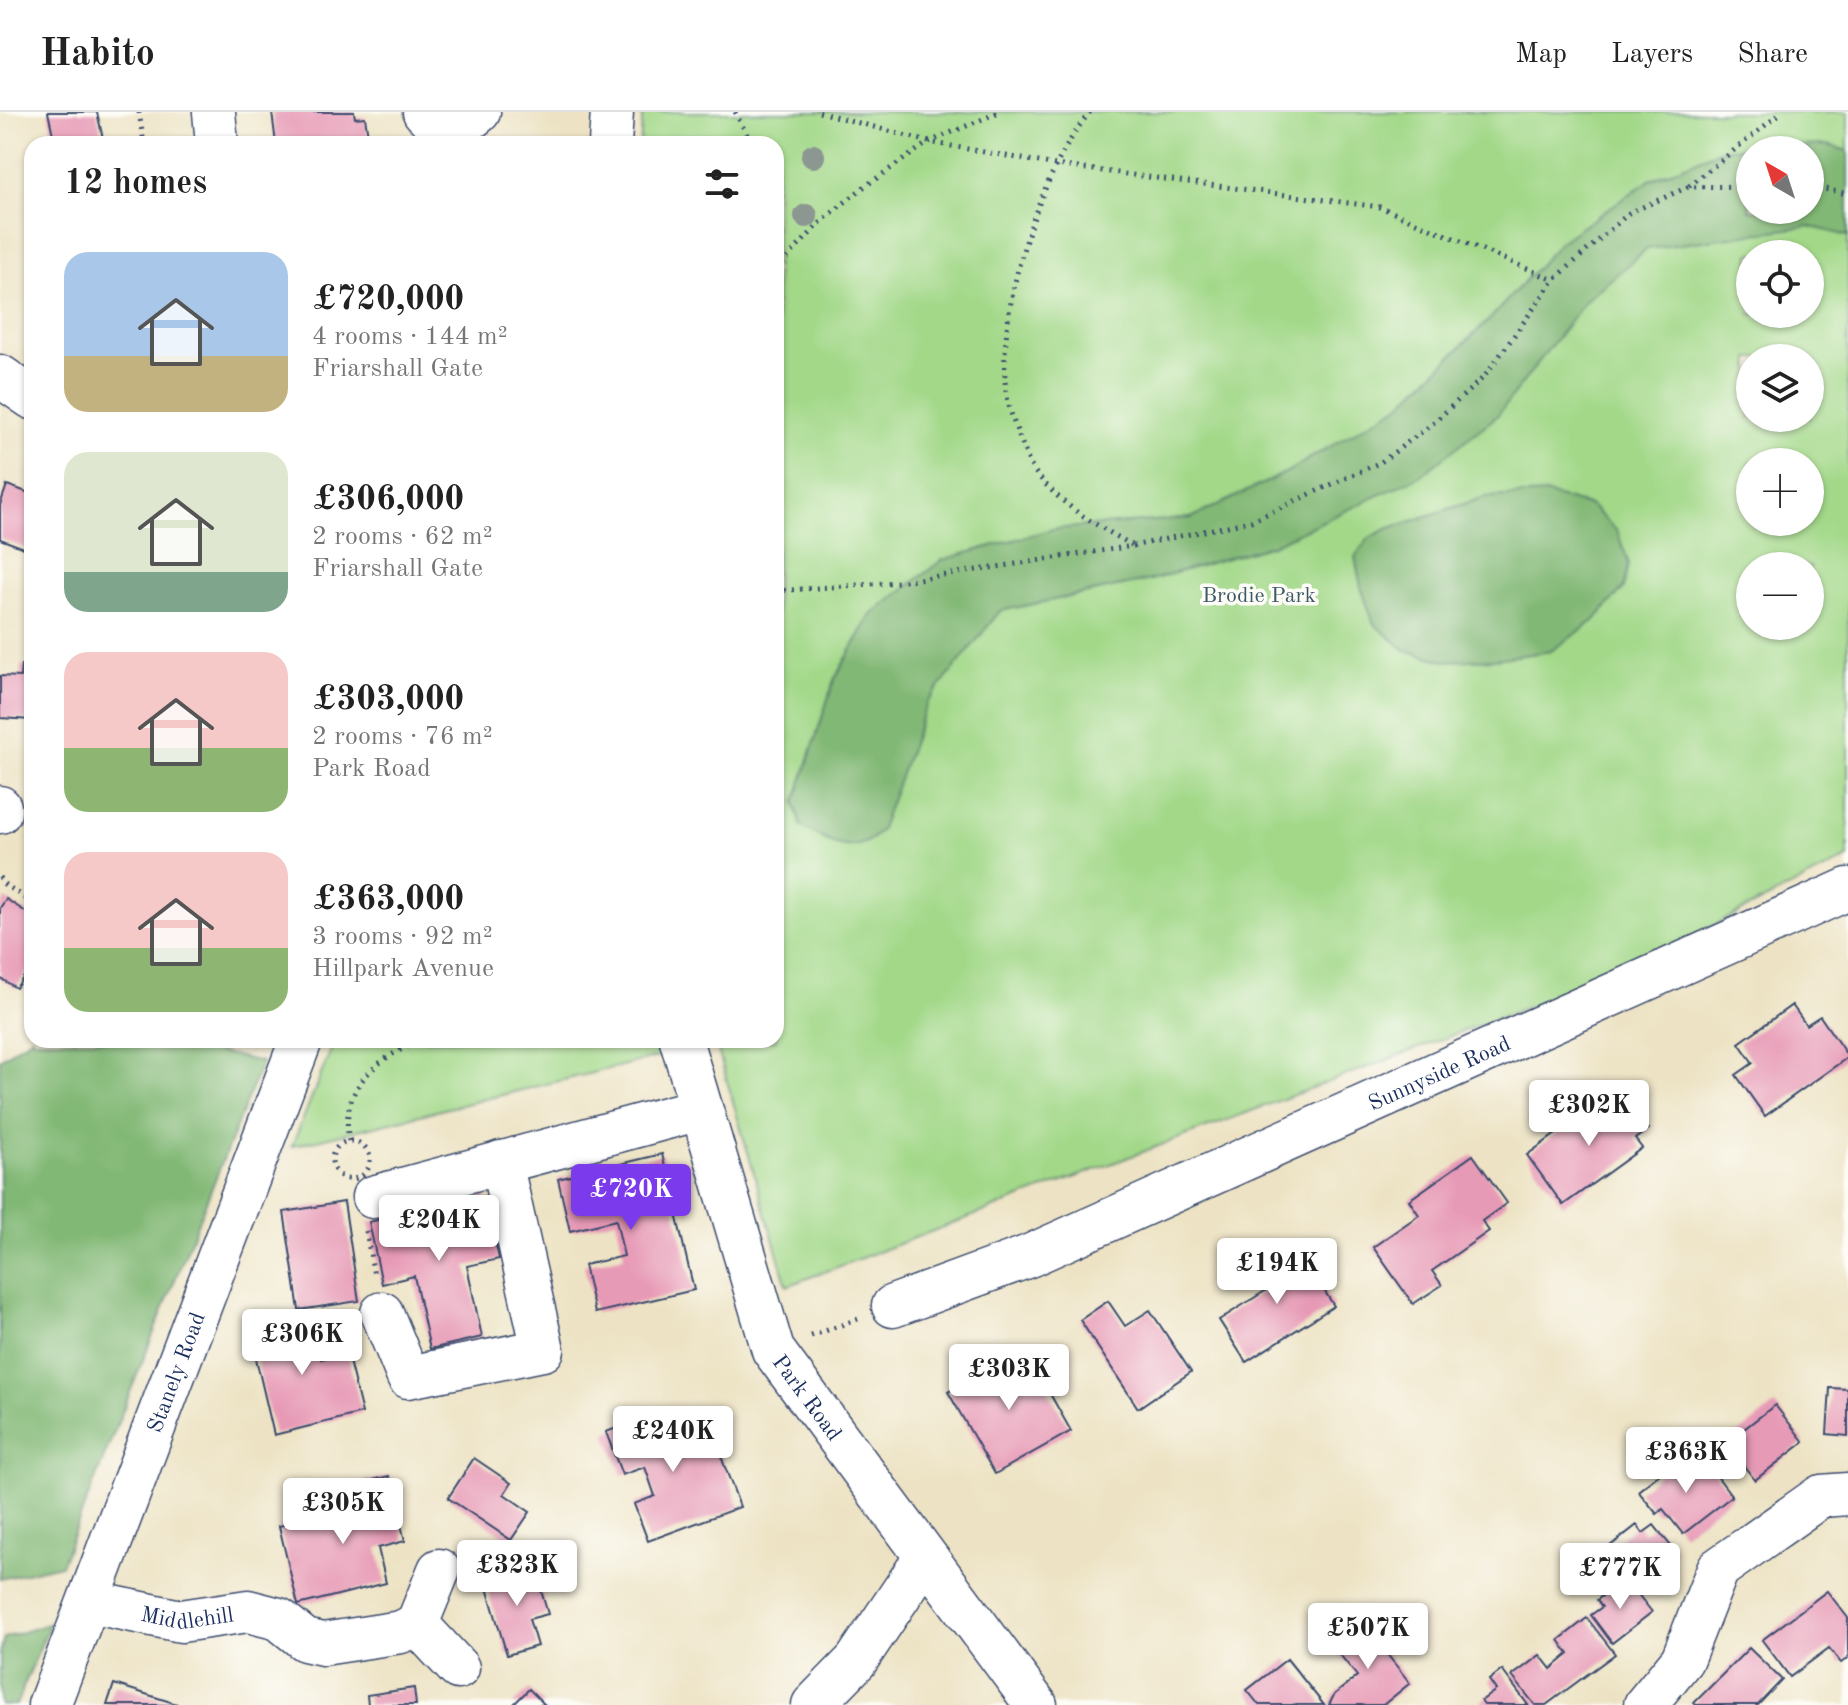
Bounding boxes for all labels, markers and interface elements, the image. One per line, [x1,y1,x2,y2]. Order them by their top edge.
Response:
text: Habito [40,36,155,74]
text: Map [1515,41,1567,69]
text: Layers [1611,41,1693,69]
text: Share [1737,41,1808,69]
north arrow [1736,136,1824,224]
map controls [1736,136,1824,640]
icon: filters [700,162,744,206]
text: 12 homes [64,167,207,201]
button: locate [1736,240,1824,328]
text: £720,000 [312,283,464,317]
icon: home [128,284,224,380]
text: 4 rooms · 144 m² [312,324,508,350]
button: layers [1736,344,1824,432]
text: Friarshall Gate [312,356,483,382]
button: + [1736,448,1824,536]
text: £306,000 [312,483,464,517]
icon: home [128,484,224,580]
text: 2 rooms · 62 m² [312,524,493,550]
button: − [1736,552,1824,640]
text: Friarshall Gate [312,556,483,582]
park label: Brodie Park [1202,585,1316,607]
text: £303,000 [312,683,464,717]
icon: home [128,684,224,780]
text: 2 rooms · 76 m² [312,724,493,750]
text: Park Road [312,756,431,782]
text: £363,000 [312,883,464,917]
icon: home [128,884,224,980]
text: 3 rooms · 92 m² [312,924,493,950]
text: Hillpark Avenue [312,956,494,982]
street label: Sunnyside Road [1365,1033,1514,1116]
pin: £302K [1533,1080,1645,1148]
text: £302K [1547,1093,1631,1119]
pin: £720K [575,1164,687,1232]
text: £720K [589,1177,673,1203]
pin: £204K [383,1195,495,1263]
text: £204K [397,1208,481,1234]
pin: £194K [1221,1238,1333,1306]
text: £194K [1235,1251,1319,1277]
street label: Stanely Road [144,1309,210,1436]
pin: £306K [246,1309,358,1377]
text: £306K [260,1322,344,1348]
pin: £303K [953,1344,1065,1412]
street label: Park Road [768,1351,845,1445]
text: £303K [967,1357,1051,1383]
pin: £240K [617,1406,729,1474]
text: £240K [631,1419,715,1445]
pin: £363K [1630,1427,1742,1495]
text: £363K [1644,1440,1728,1466]
pin: £305K [287,1478,399,1546]
text: £305K [301,1491,385,1517]
pin: £323K [461,1540,573,1608]
pin: £777K [1564,1543,1676,1611]
text: £323K [475,1553,559,1579]
text: £777K [1578,1556,1662,1582]
pin: £507K [1312,1603,1424,1671]
street label: Middlehill [139,1604,235,1635]
text: £507K [1326,1616,1410,1642]

